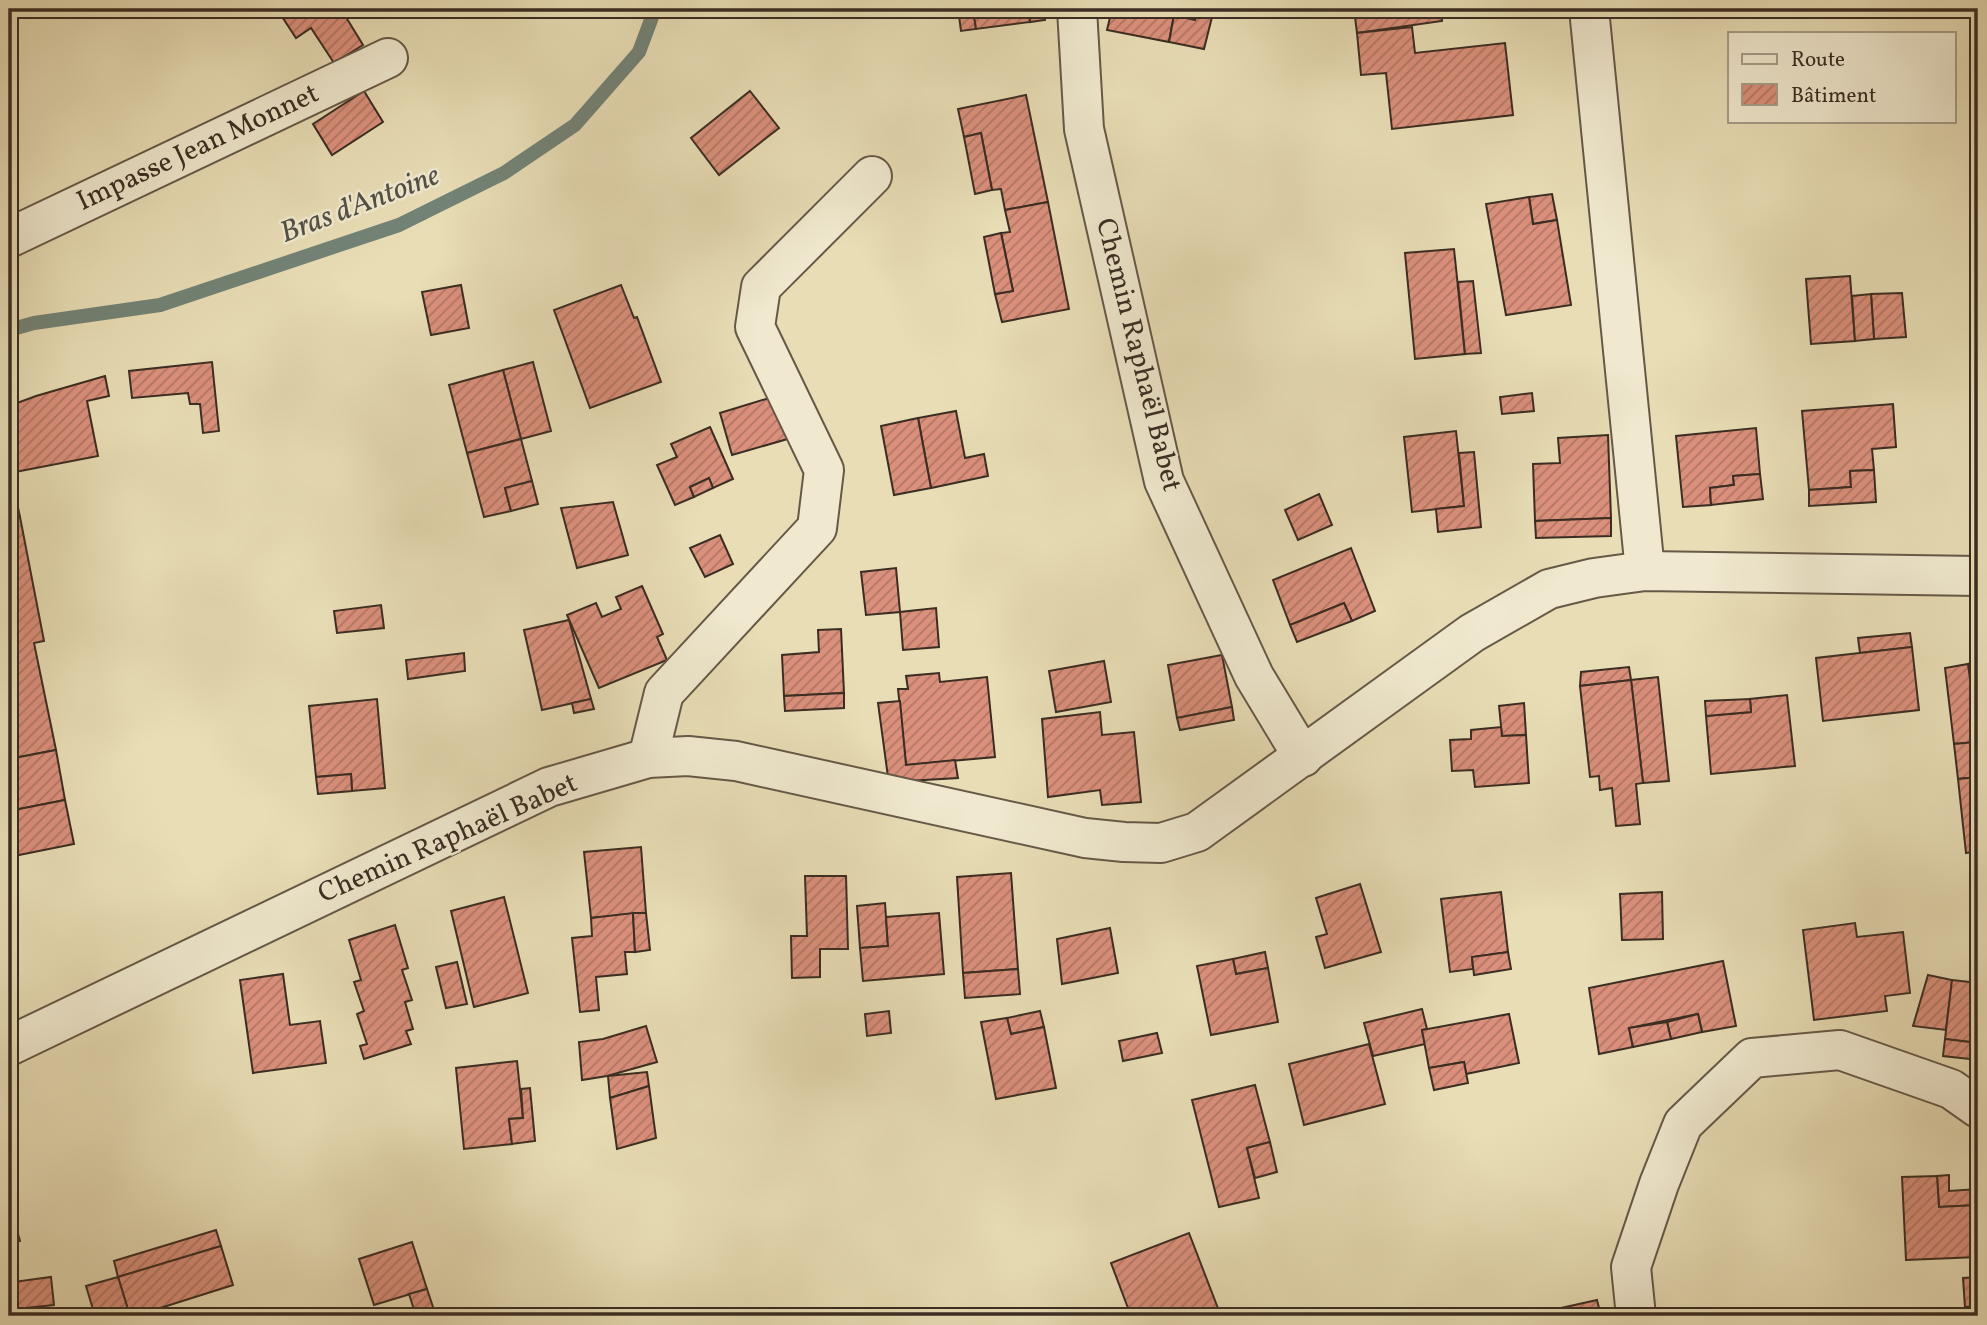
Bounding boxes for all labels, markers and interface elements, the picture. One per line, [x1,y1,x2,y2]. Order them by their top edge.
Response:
legend [1728,32,1955,122]
text: Route [1791,46,1845,75]
street label: Impasse Jean Monnet [70,75,326,221]
text: Bâtiment [1791,82,1876,111]
water label: Bras d'Antoine [274,155,446,255]
street label: Chemin Raphaël Babet [1085,214,1191,496]
street label: Chemin Raphaël Babet [312,764,584,914]

